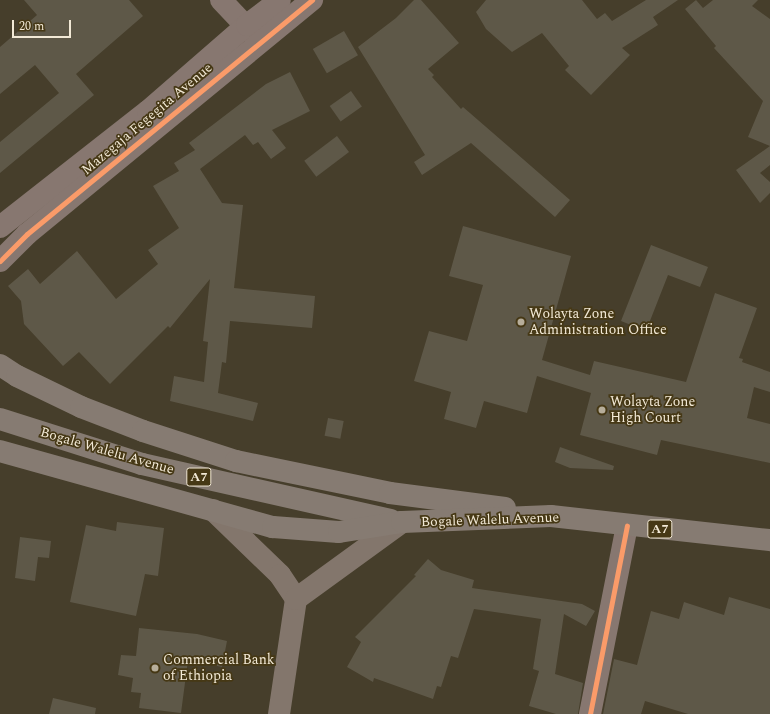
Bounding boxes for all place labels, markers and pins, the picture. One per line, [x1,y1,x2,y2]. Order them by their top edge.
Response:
place label: Wolayta Zone Administration Office [529,306,667,338]
marker: Wolayta Zone Administration Office [516,317,526,327]
place label: Wolayta Zone High Court [610,394,695,426]
marker: Wolayta Zone High Court [597,405,607,415]
place label: Commercial Bank of Ethiopia [163,652,275,684]
marker: Commercial Bank of Ethiopia [150,663,160,673]

